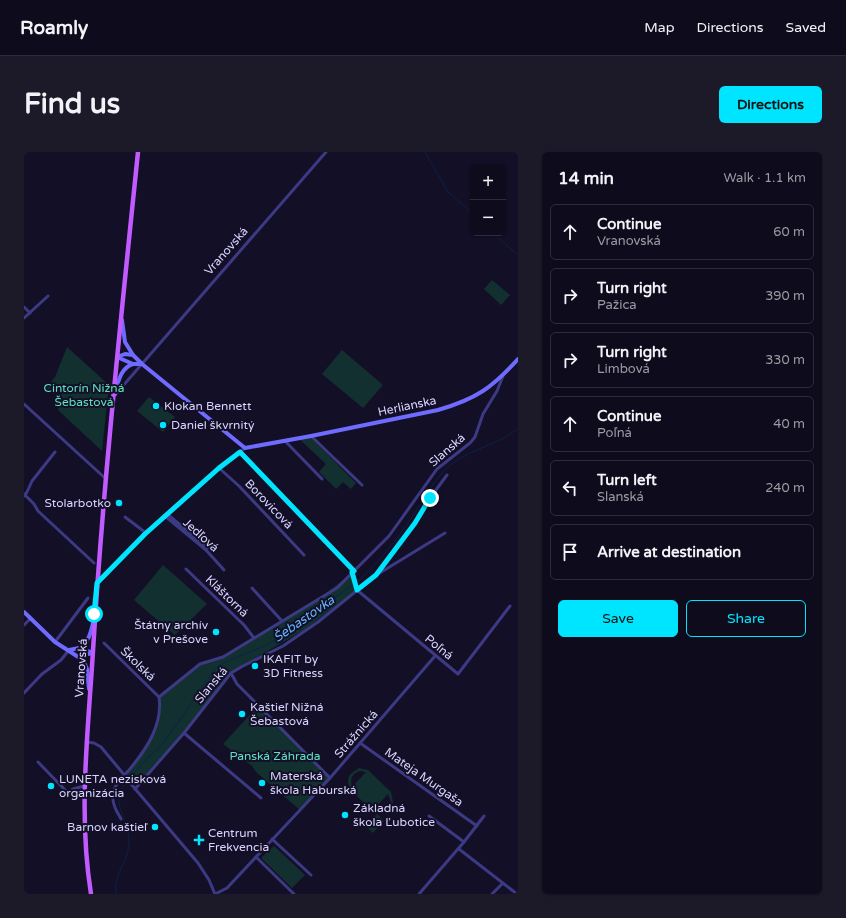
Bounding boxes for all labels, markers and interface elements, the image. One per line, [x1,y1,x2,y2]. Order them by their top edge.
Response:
text: Roamly [20,17,88,39]
text: Map [644,19,675,36]
text: Directions [697,19,764,36]
text: Saved [786,19,826,36]
button: Directions [719,86,822,123]
text: Find us [24,87,120,121]
map controls [470,164,506,236]
button: + [470,164,506,200]
text: 14 min [558,168,614,189]
text: Walk · 1.1 km [724,170,806,186]
button: − [470,200,506,236]
text: Continue [597,215,661,233]
icon: ahead [559,221,581,243]
street label: Vranovská [201,224,251,278]
text: 60 m [773,224,805,240]
text: Vranovská [597,233,661,249]
text: Turn right [597,279,667,297]
icon: right [559,285,581,307]
text: 390 m [765,288,805,304]
text: Pažica [597,297,637,313]
text: Turn right [597,343,667,361]
icon: right [559,349,581,371]
text: 330 m [765,352,805,368]
text: Limbová [597,361,650,377]
park label: Cintorín Nižná Šebastová [44,381,124,409]
street label: Herlianska [377,393,437,419]
place label: Klokan Bennett [164,399,252,413]
marker: Klokan Bennett [151,401,161,411]
text: Continue [597,407,661,425]
icon: ahead [559,413,581,435]
text: 40 m [773,416,805,432]
place label: Daniel škvrnitý [171,418,255,432]
marker: Daniel škvrnitý [158,420,168,430]
text: Poľná [597,425,632,441]
street label: Slanská [426,431,468,469]
text: Turn left [597,471,657,489]
street label: Borovicová [242,476,296,532]
icon: left [559,477,581,499]
text: 240 m [765,480,805,496]
route end [421,489,439,507]
text: Slanská [597,489,644,505]
place label: Stolarbotko [45,496,111,510]
marker: Stolarbotko [114,498,124,508]
street label: Jedľová [180,515,222,555]
icon: arrive [559,541,581,563]
text: Arrive at destination [597,543,741,561]
street label: Kláštorná [203,572,251,620]
water label: Šebastovka [270,592,338,646]
button: Save [558,600,678,637]
button: Share [686,600,806,637]
route start [85,605,103,623]
place label: Štátny archív v Prešove [134,618,209,646]
marker: Štátny archív v Prešove [211,627,221,637]
street label: Poľná [422,631,456,663]
street label: Vranovská [72,638,90,698]
street label: Školská [118,644,158,684]
place label: IKAFIT by 3D Fitness [263,652,323,680]
marker: IKAFIT by 3D Fitness [250,661,260,671]
street label: Slanská [192,664,230,706]
place label: Kaštieľ Nižná Šebastová [250,700,324,728]
street label: Strážnická [331,707,381,761]
marker: Kaštieľ Nižná Šebastová [237,709,247,719]
street label: Mateja Murgaša [382,745,466,809]
park label: Panská Záhrada [229,749,321,763]
place label: Materská škola Haburská [270,769,357,797]
place label: LUNETA nezisková organizácia [59,772,166,800]
marker: Materská škola Haburská [257,778,267,788]
marker: LUNETA nezisková organizácia [46,781,56,791]
place label: Základná škola Ľubotice [353,801,435,829]
marker: Základná škola Ľubotice [340,810,350,820]
place label: Barnov kaštieľ [67,820,148,834]
marker: Barnov kaštieľ [150,822,160,832]
place label: Centrum Frekvencia [208,826,269,854]
marker: Centrum Frekvencia [193,834,205,846]

